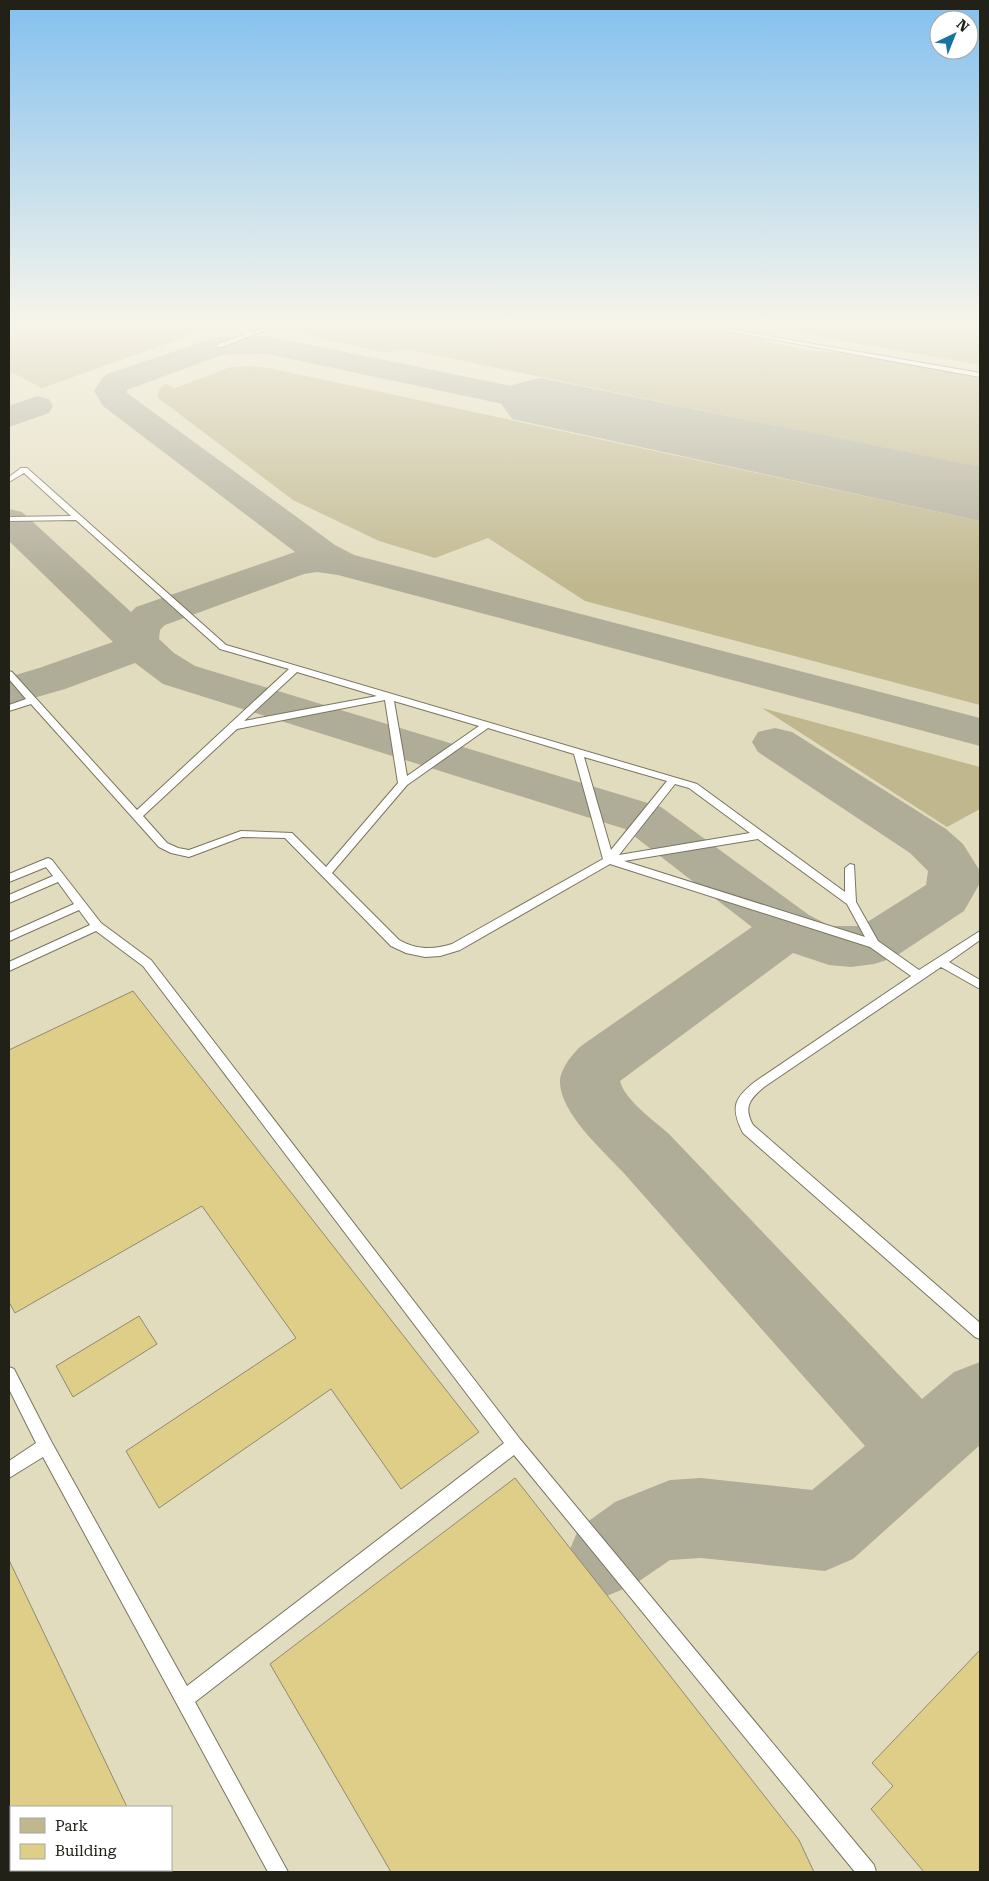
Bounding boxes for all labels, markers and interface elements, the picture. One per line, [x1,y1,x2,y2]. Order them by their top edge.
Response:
north arrow [929,10,979,60]
text: N [953,16,972,35]
legend [10,1806,172,1871]
text: Park [55,1817,89,1835]
text: Building [55,1842,117,1860]

